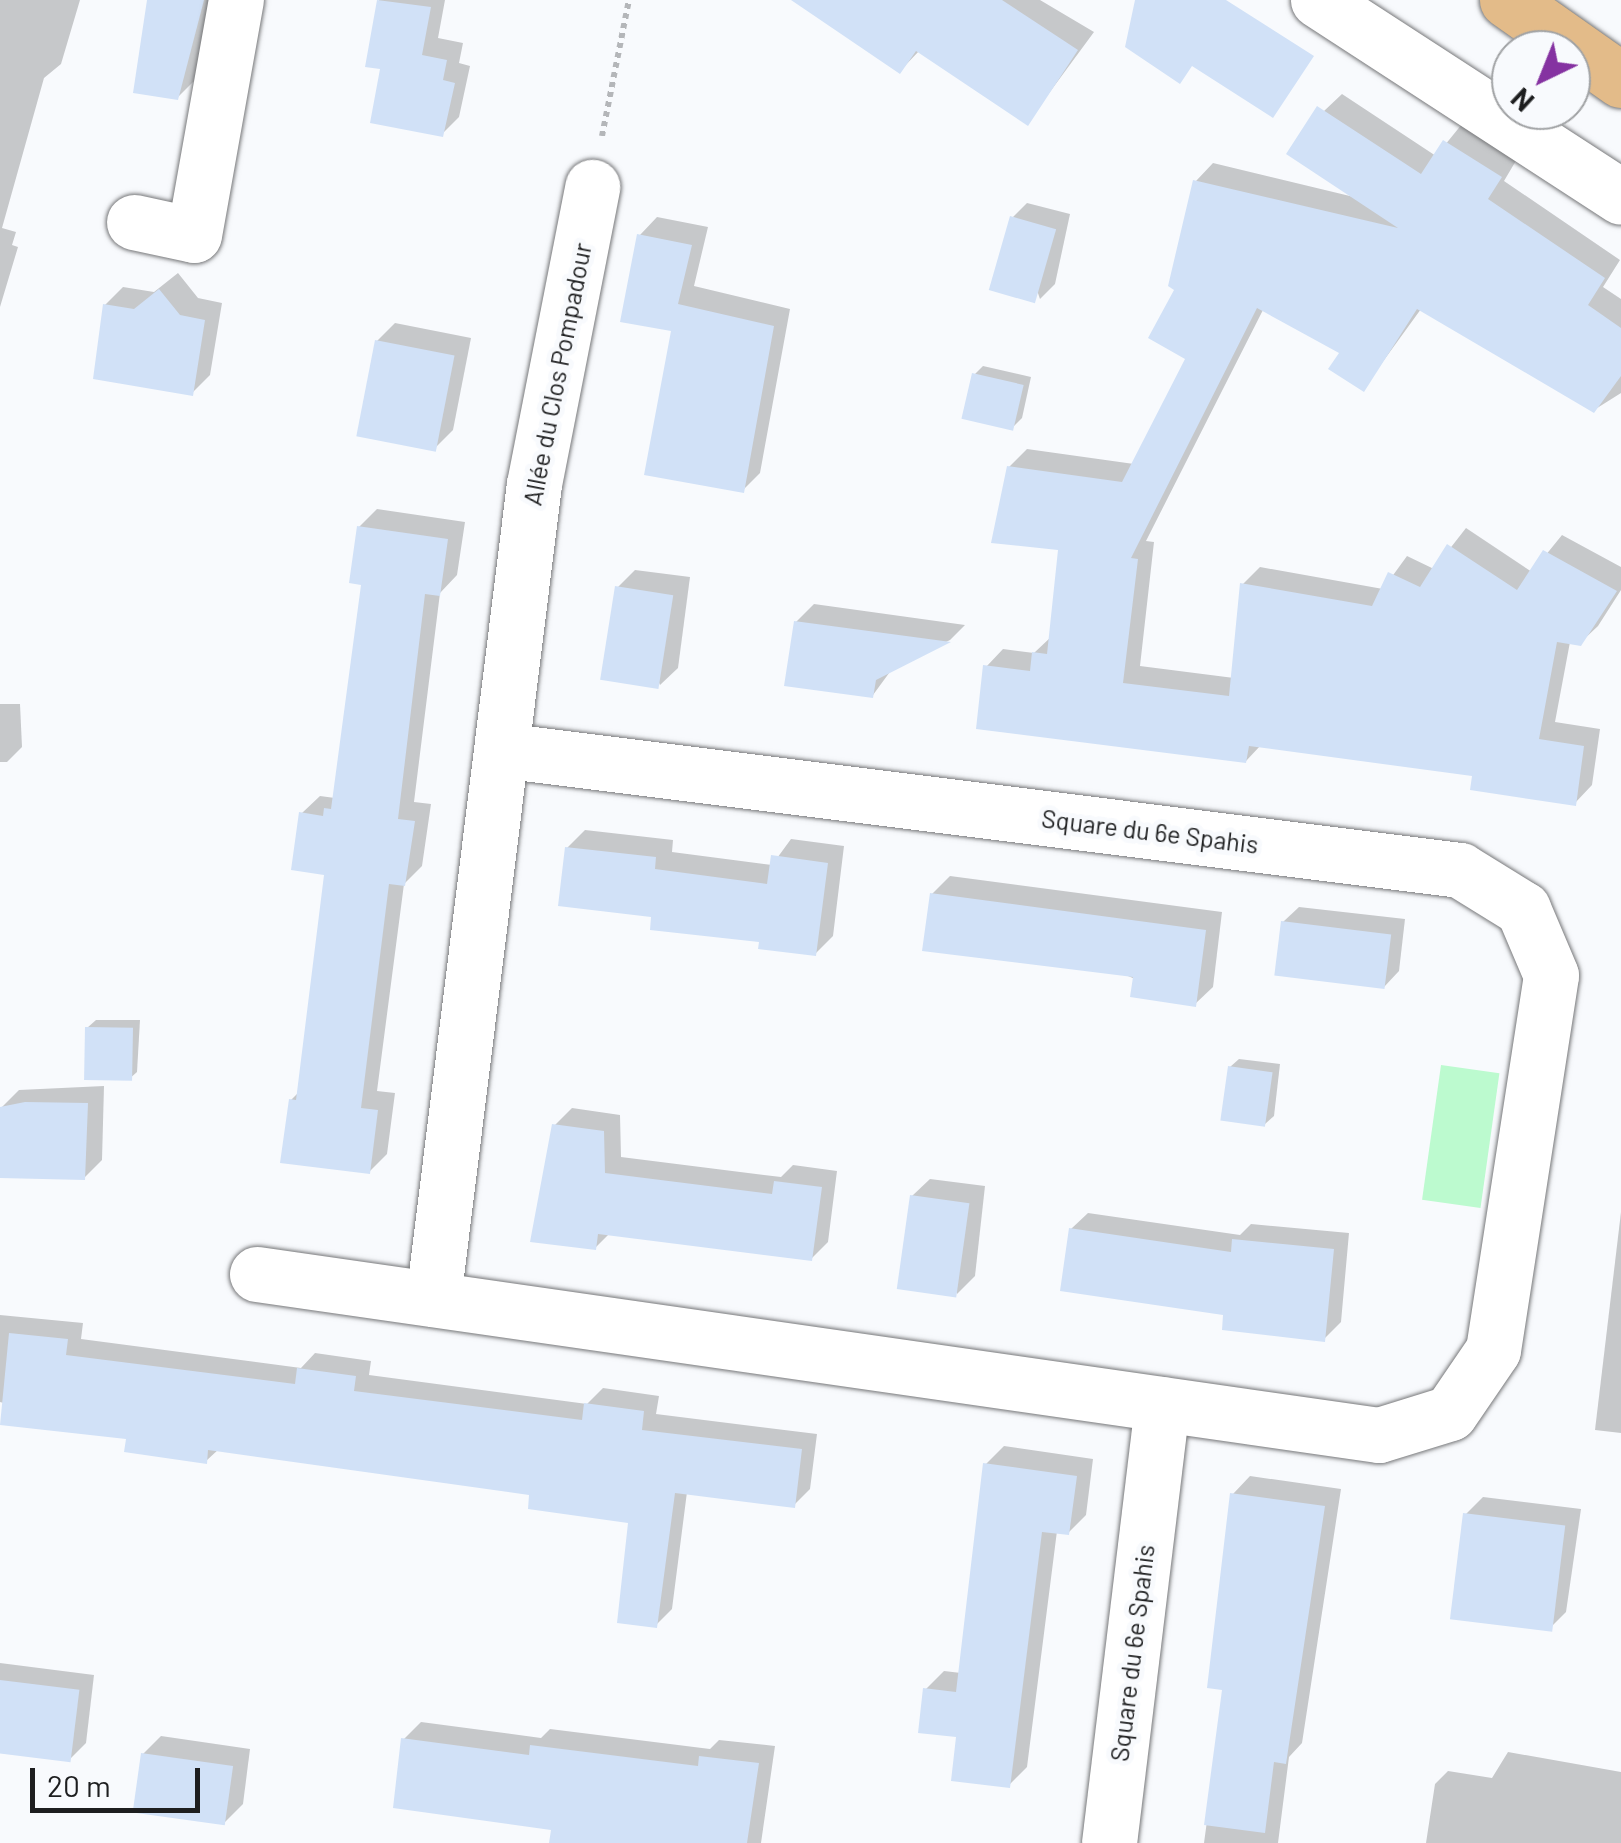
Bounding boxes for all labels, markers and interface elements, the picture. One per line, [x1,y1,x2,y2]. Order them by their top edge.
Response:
north arrow [1491,30,1591,130]
text: N [1503,82,1540,119]
street label: Allée du Clos Pompadour [517,240,597,508]
street label: Square du 6e Spahis [1040,803,1260,859]
street label: Square du 6e Spahis [1104,1543,1160,1763]
scale bar [35,1748,205,1810]
text: 20 m [47,1767,111,1803]

